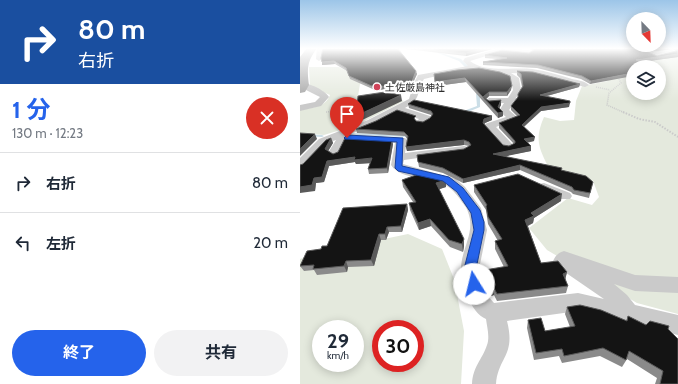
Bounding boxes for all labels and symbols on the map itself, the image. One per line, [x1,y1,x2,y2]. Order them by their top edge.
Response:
north arrow [626,12,666,52]
place label: 土佐厳島神社 [385,81,445,94]
marker: 土佐厳島神社 [372,82,382,92]
pin [330,97,364,138]
position arrow [453,263,495,305]
speed limit sign: 30 [372,320,424,372]

